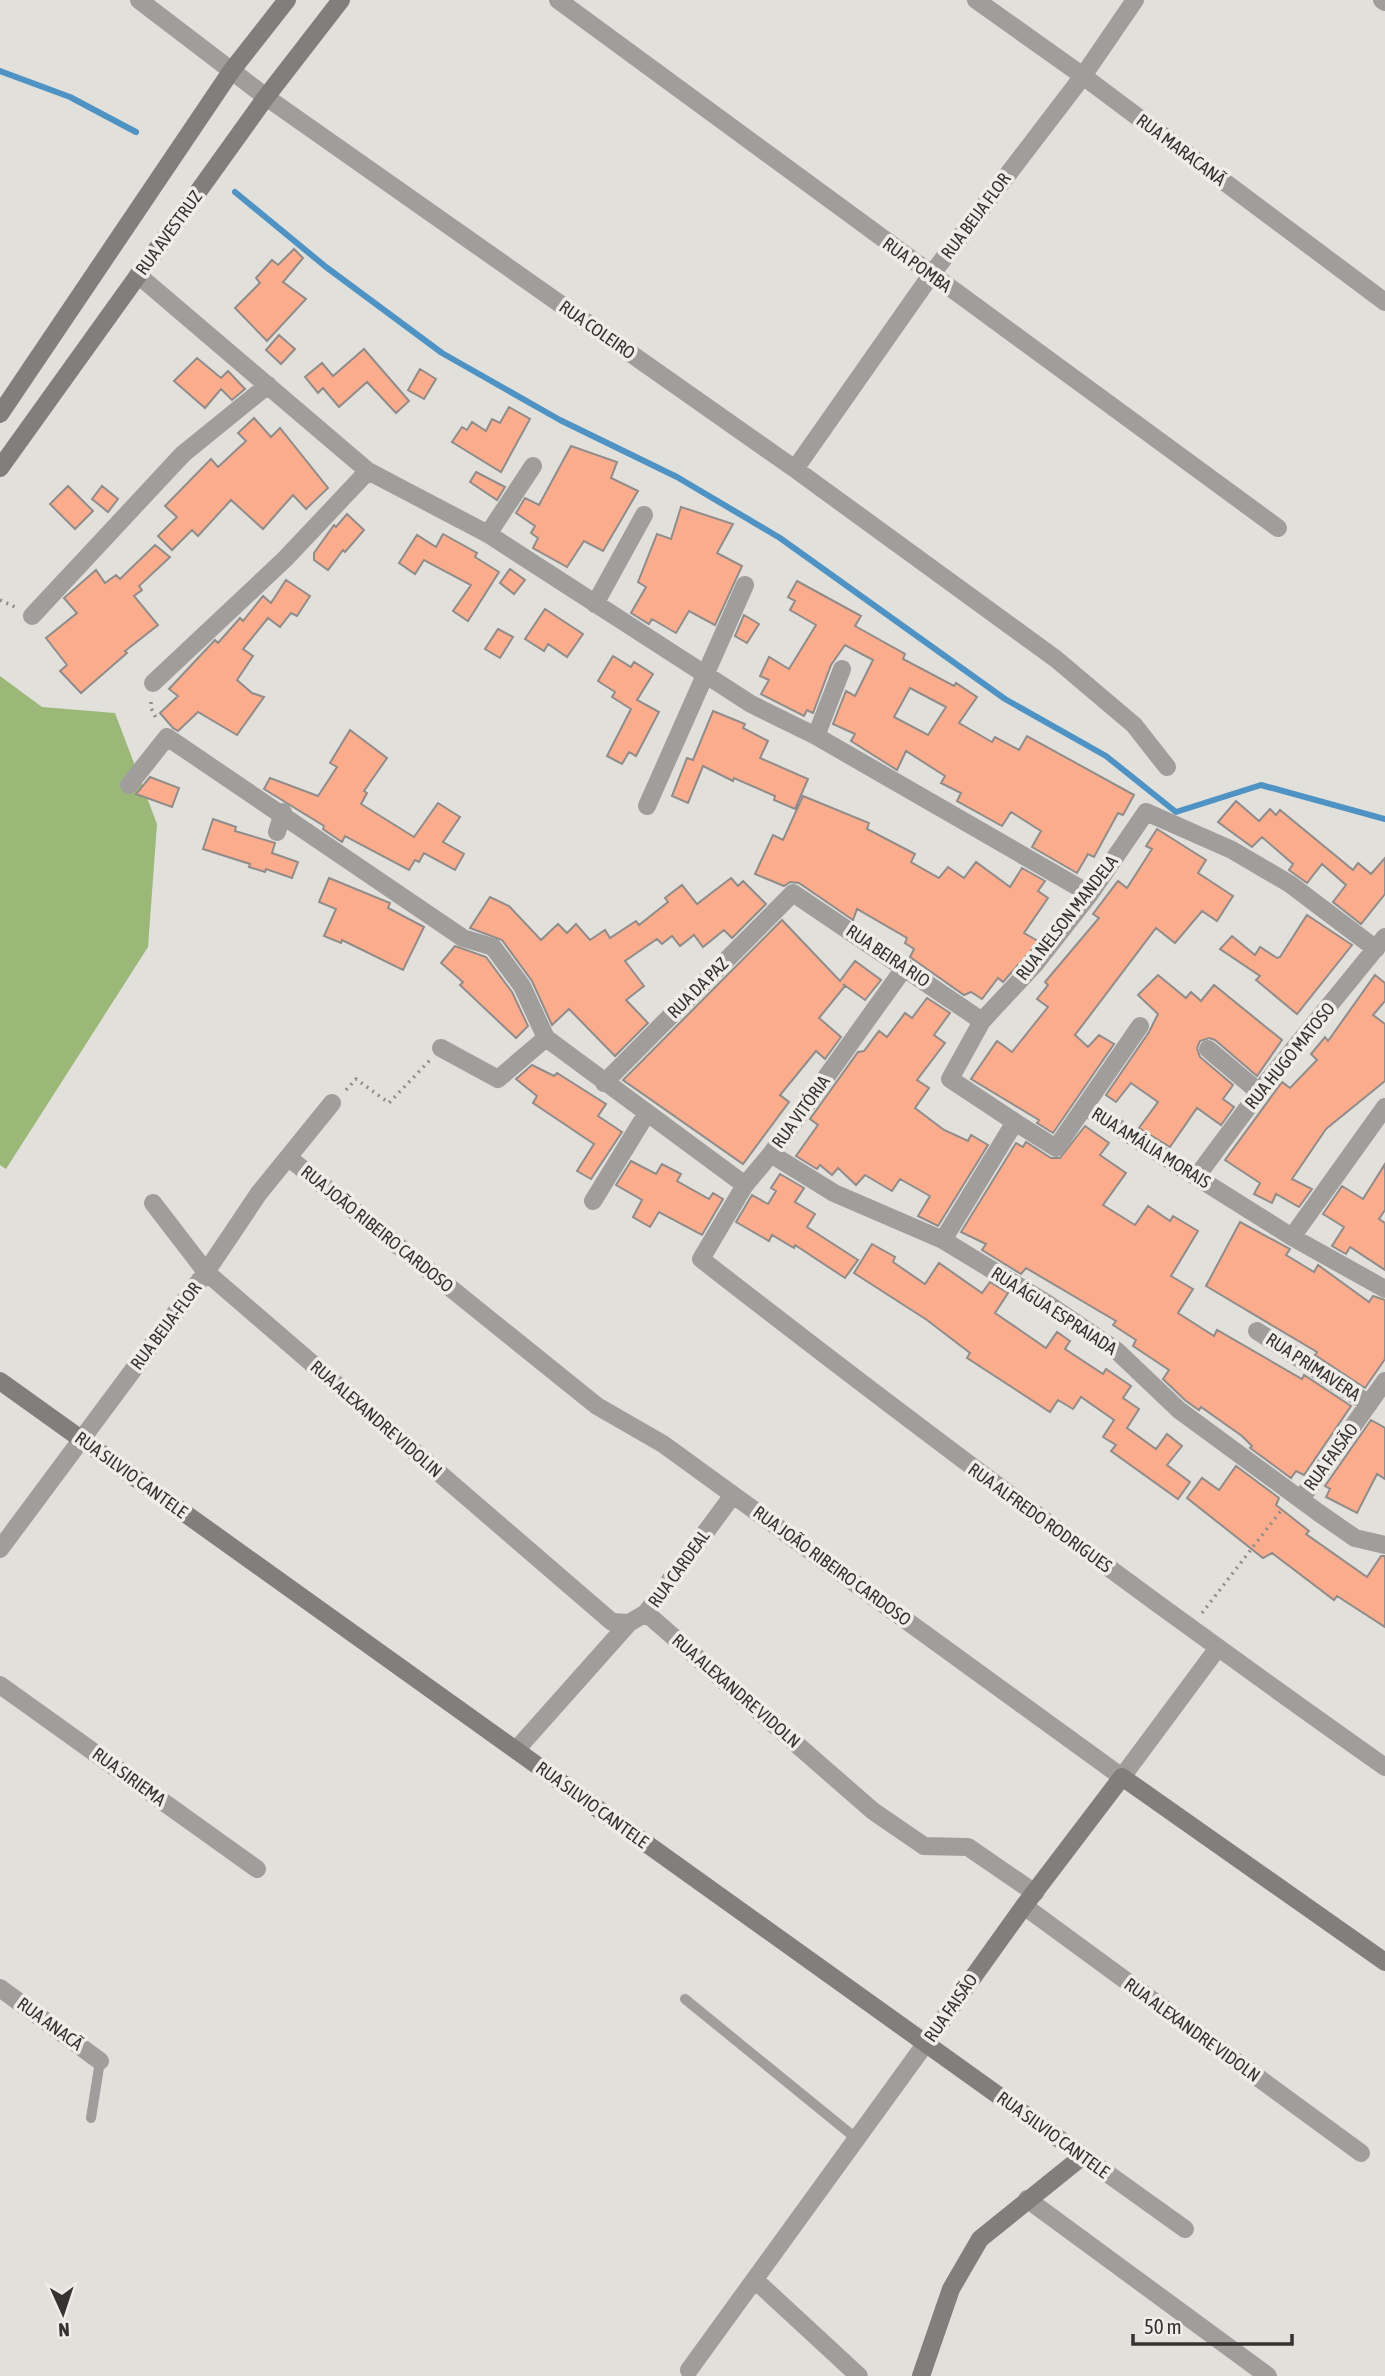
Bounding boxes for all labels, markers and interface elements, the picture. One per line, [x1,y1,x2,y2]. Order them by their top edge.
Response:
street label: RUA MARACANÃ [1133,109,1230,190]
street label: RUA BEIJA FLOR [936,169,1015,263]
street label: RUA AVESTRUZ [131,186,206,279]
street label: RUA POMBA [879,233,956,297]
street label: RUA COLEIRO [555,296,639,363]
street label: RUA NELSON MANDELA [1011,851,1122,984]
street label: RUA BEIRA RIO [843,920,934,991]
street label: RUA DA PAZ [663,953,732,1022]
street label: RUA HUGO MATOSO [1240,998,1339,1113]
street label: RUA VITÓRIA [767,1071,834,1152]
street label: RUA AMÁLIA MORAIS [1088,1103,1215,1193]
street label: RUA JOÃO RIBEIRO CARDOSO [297,1161,458,1296]
street label: RUA ÁGUA ESPRAIADA [988,1262,1121,1359]
street label: RUA BEIJA-FLOR [126,1278,205,1374]
street label: RUA PRIMAVERA [1262,1328,1364,1405]
street label: RUA ALEXANDRE VIDOLIN [306,1356,446,1481]
street label: RUA FAISÃO [1299,1419,1362,1494]
street label: RUA SILVIO CANTELE [71,1427,192,1522]
street label: RUA ALFREDO RODRIGUES [965,1459,1116,1577]
street label: RUA JOÃO RIBEIRO CARDOSO [749,1501,915,1630]
street label: RUA CARDEAL [644,1526,714,1611]
street label: RUA ALEXANDRE VIDOLN [668,1629,805,1752]
street label: RUA SIRIEMA [89,1743,170,1810]
street label: RUA SILVIO CANTELE [532,1757,653,1852]
street label: RUA FAISÃO [920,1970,982,2046]
street label: RUA ALEXANDRE VIDOLN [1120,1973,1264,2086]
street label: RUA ANACÃ [13,1993,87,2055]
street label: RUA SILVIO CANTELE [993,2087,1114,2182]
north arrow [28,2278,98,2348]
scale bar [1133,2302,1292,2346]
text: 50 m [1144,2314,1182,2338]
text: N [58,2319,70,2341]

